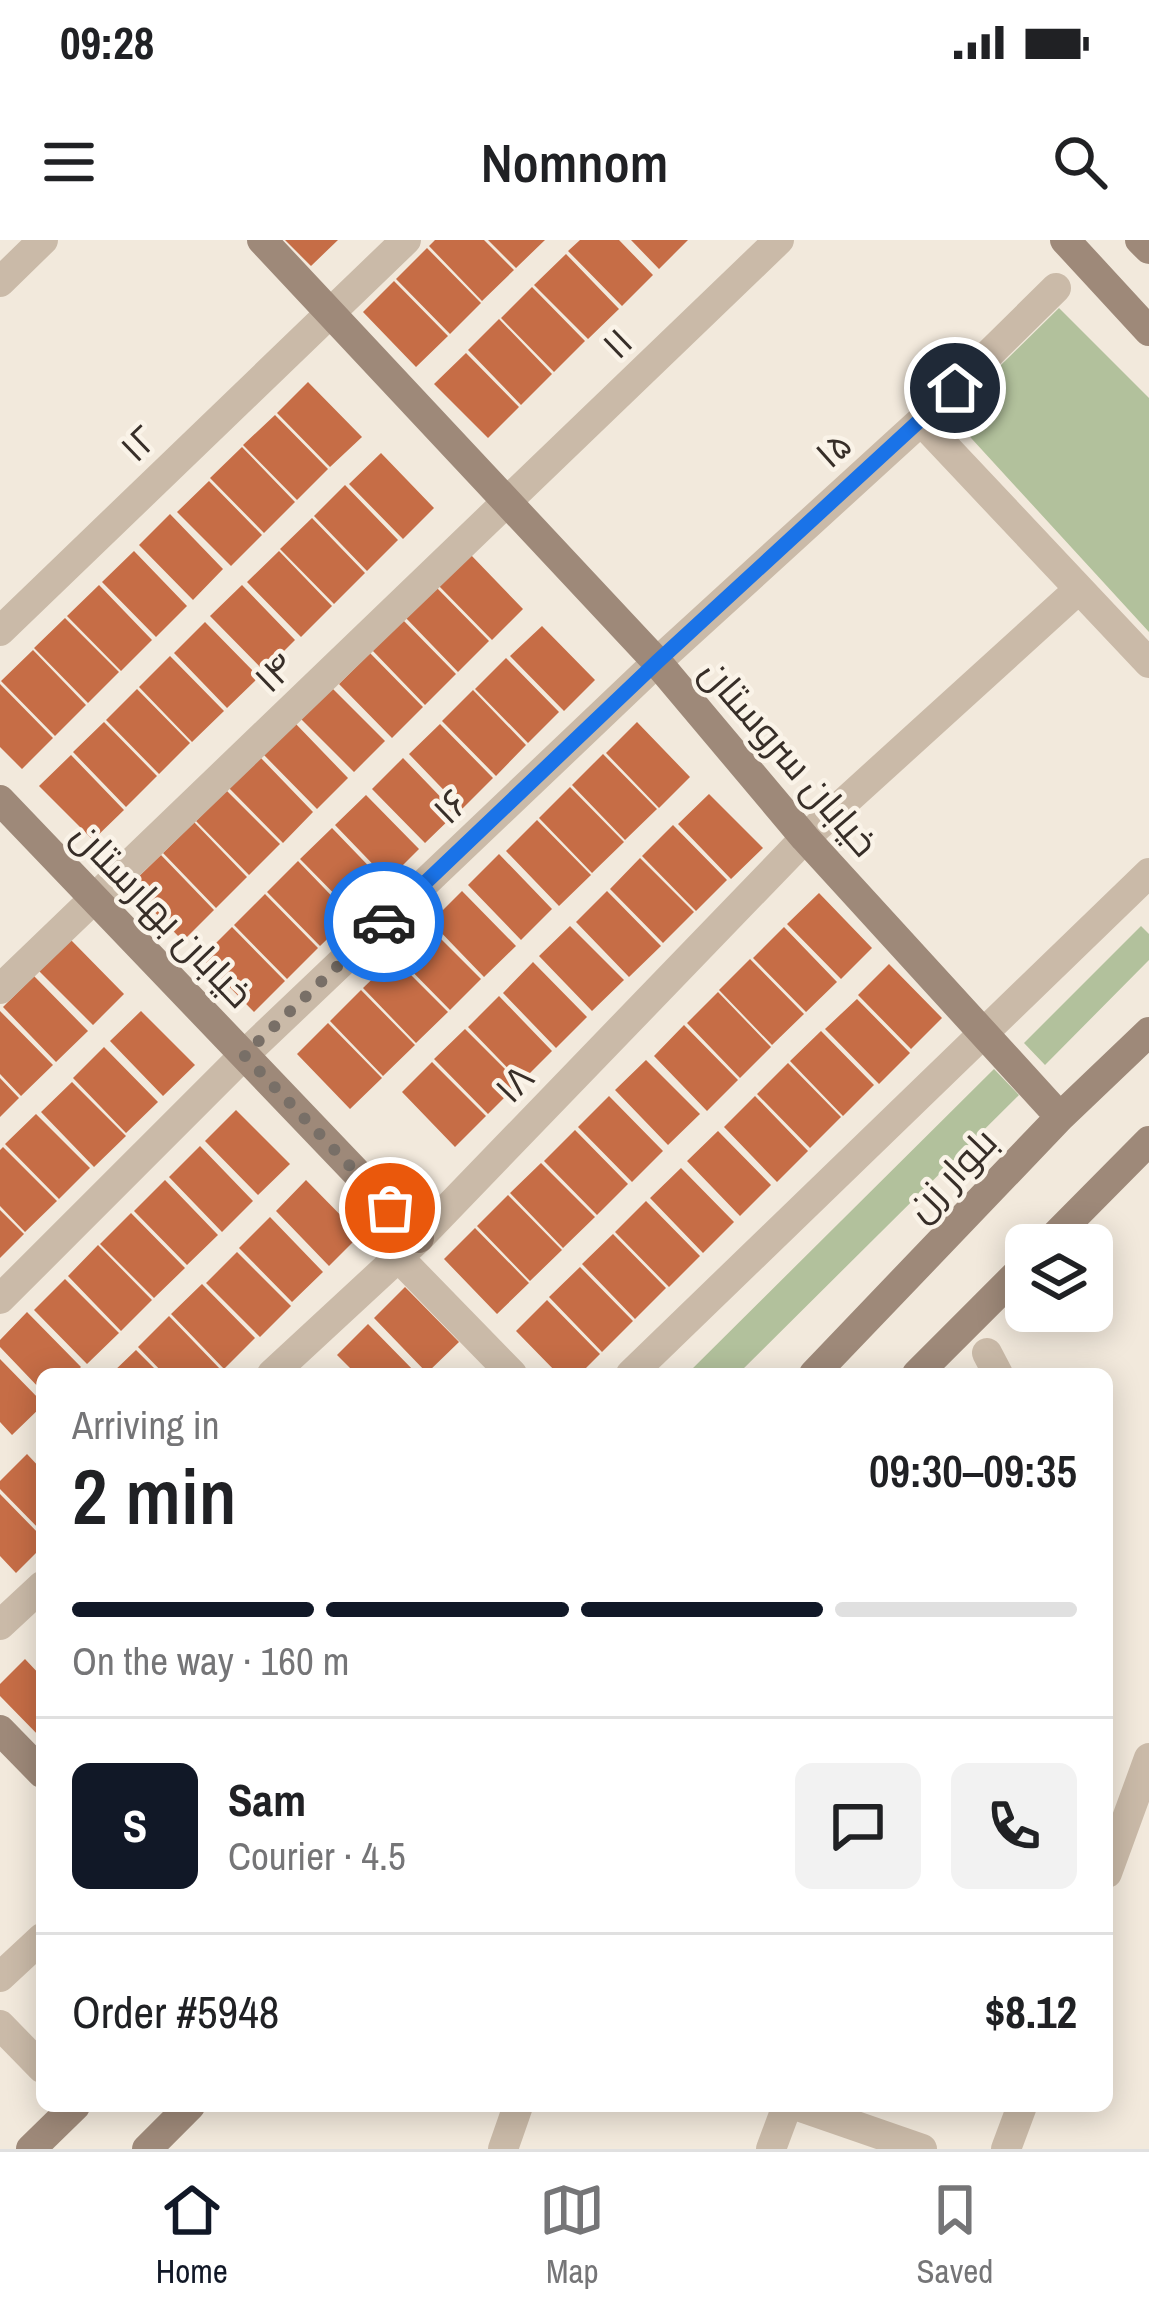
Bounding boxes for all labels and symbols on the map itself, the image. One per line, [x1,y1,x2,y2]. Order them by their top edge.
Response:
street label: ۱۱ [590,316,644,370]
pin [904,337,1006,439]
street label: ۱۲ [108,413,168,473]
street label: ۱۵ [803,419,863,479]
street label: ۱۴ [242,640,306,704]
street label: خیابان سروستان [689,647,891,867]
street label: ۱۶ [421,777,479,835]
street label: خیابان بهارستان [61,809,265,1019]
courier [324,862,444,982]
street label: ۱۸ [483,1052,545,1114]
street label: بلوار زن [894,1116,1008,1232]
pin [339,1157,441,1259]

